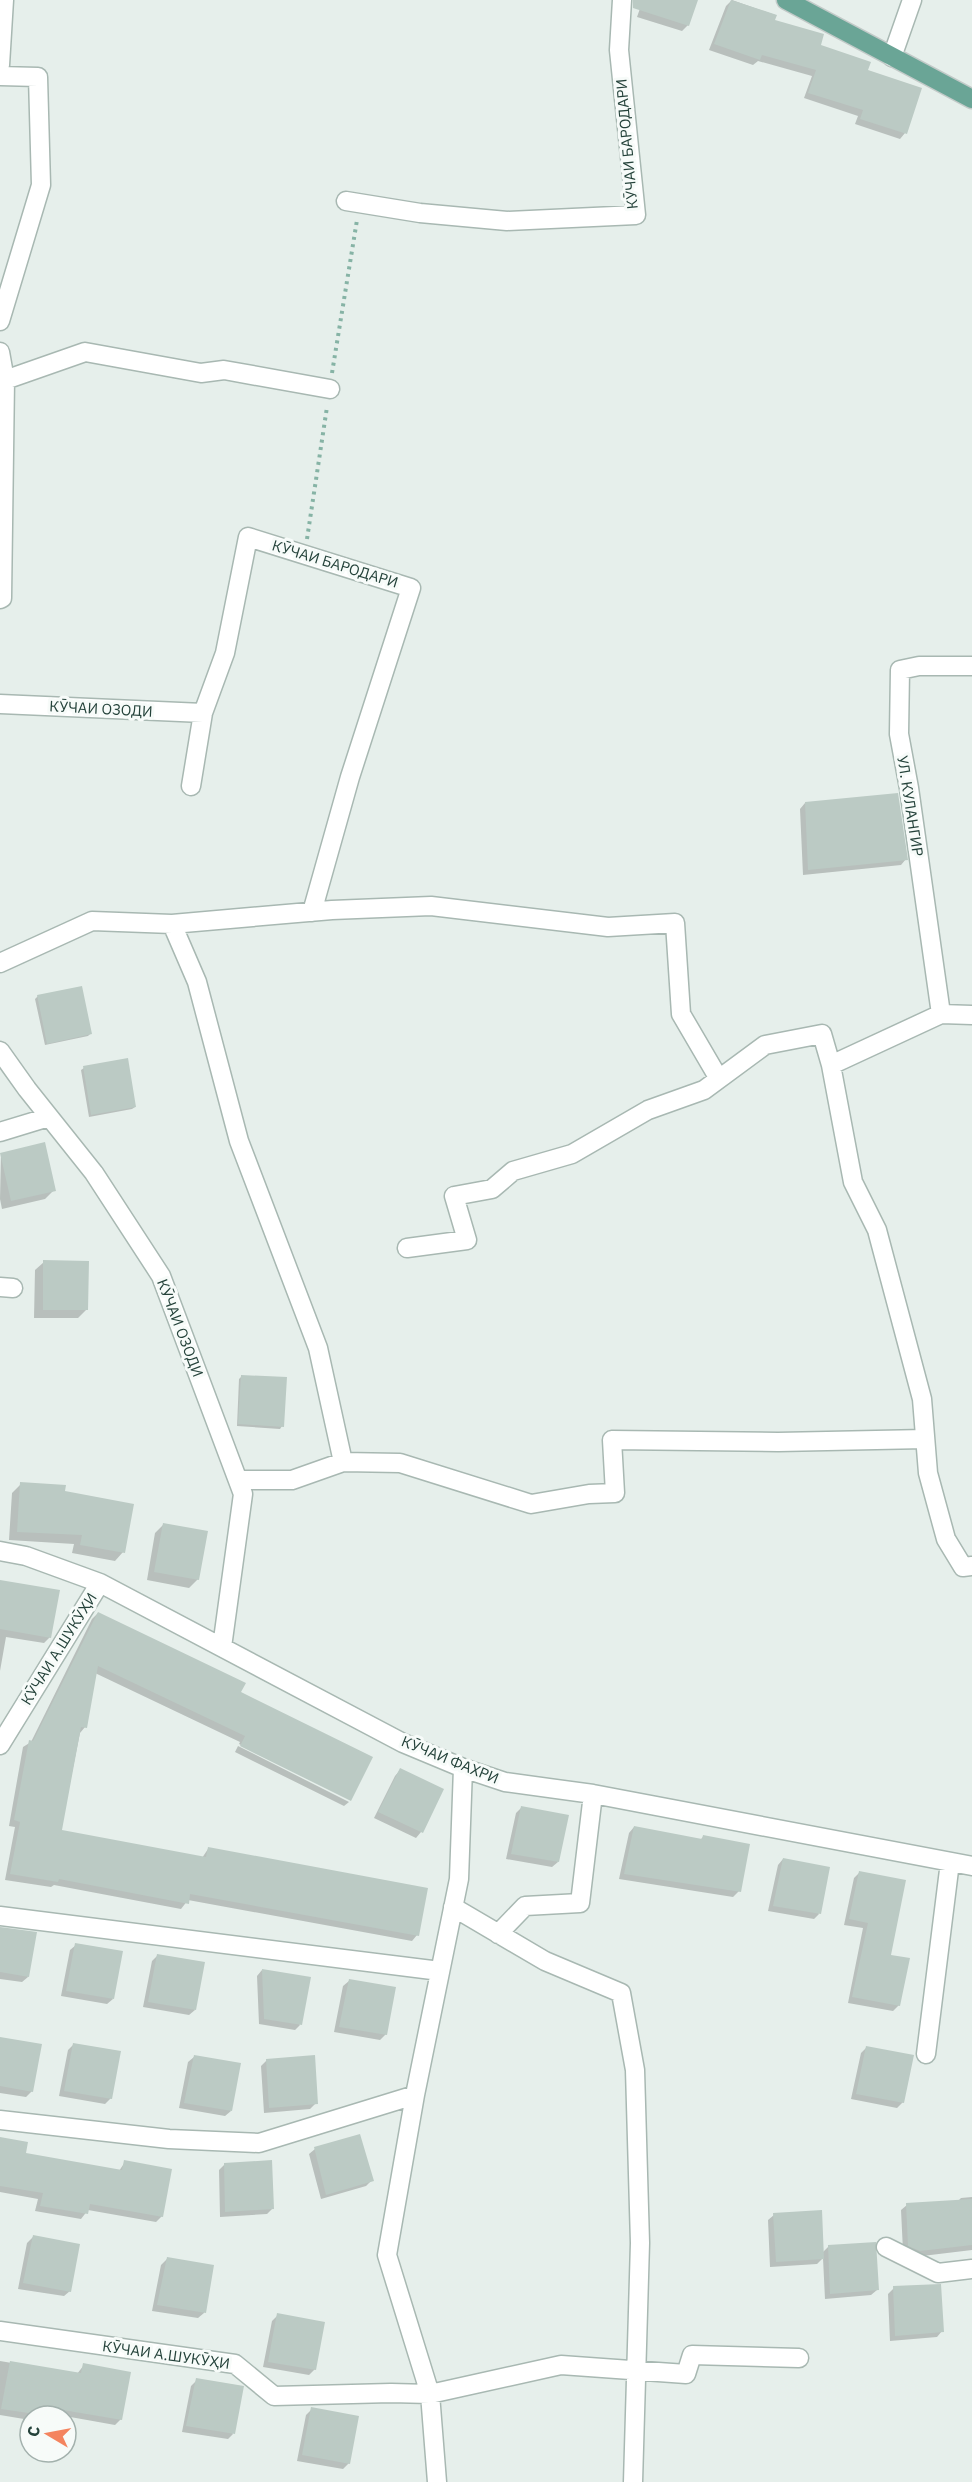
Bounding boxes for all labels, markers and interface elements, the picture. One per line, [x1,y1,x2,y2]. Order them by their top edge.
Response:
street label: КӮЧАИ БАРОДАРИ [611,78,642,210]
street label: КӮЧАИ БАРОДАРИ [270,535,401,592]
street label: КӮЧАИ ОЗОДИ [49,696,153,721]
street label: УЛ. КУЛАНГИР [893,754,928,858]
street label: КӮЧАИ ОЗОДИ [153,1276,208,1379]
street label: КӮЧАИ А.ШУКӮҲИ [16,1589,101,1708]
street label: КӮЧАИ ФАХРИ [399,1731,502,1788]
street label: КӮЧАИ А.ШУКӮҲИ [101,2336,231,2373]
north arrow [18,2404,78,2464]
text: С [22,2425,44,2438]

